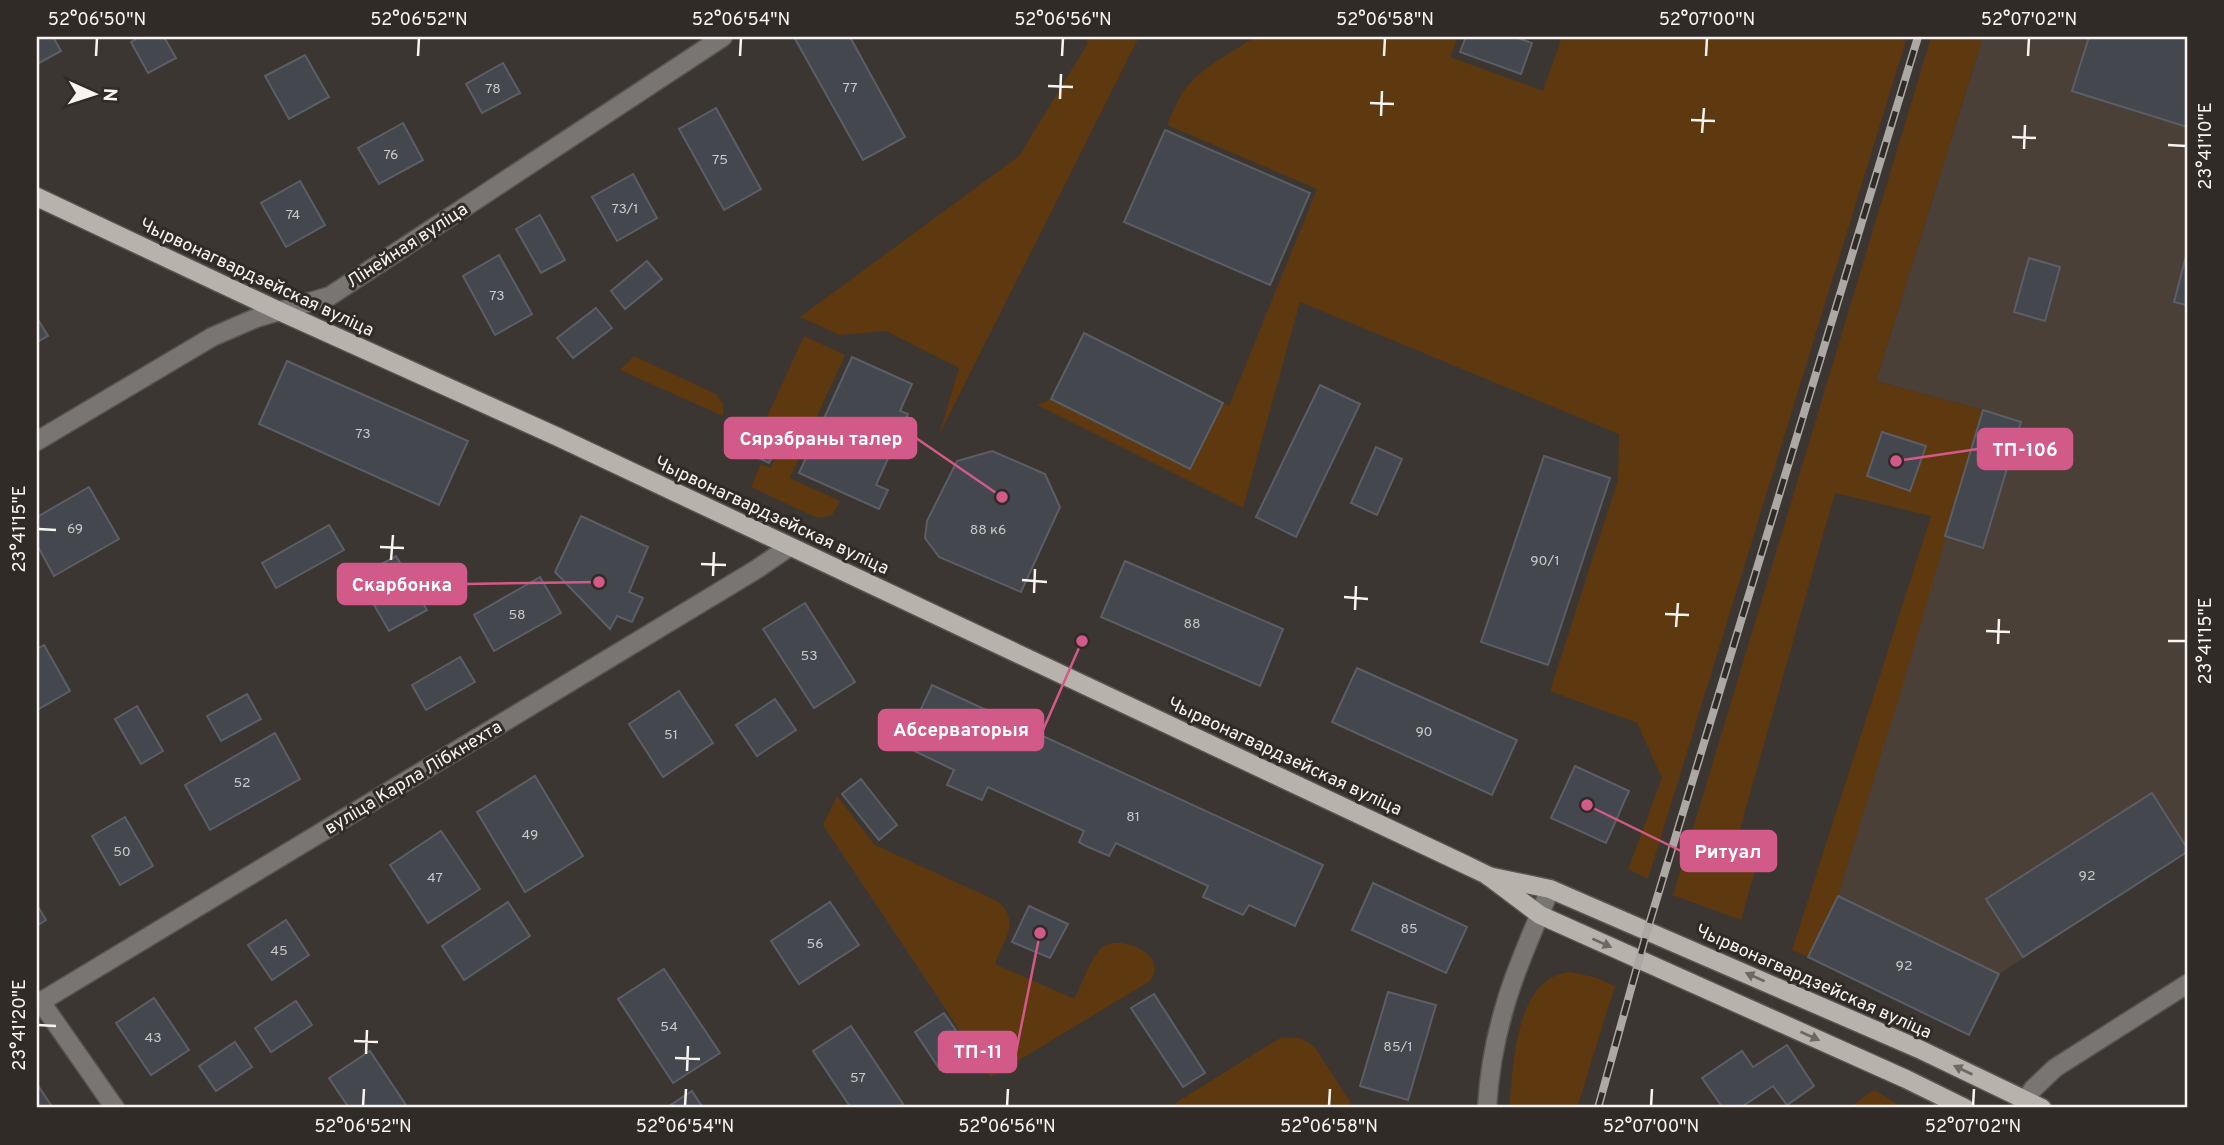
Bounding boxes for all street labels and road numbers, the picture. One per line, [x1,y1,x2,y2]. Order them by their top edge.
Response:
street label: Лінейная вуліца [343,199,473,294]
street label: Чырвонагвардзейская вуліца [135,214,377,343]
street label: Чырвонагвардзейская вуліца [650,452,892,581]
street label: Чырвонагвардзейская вуліца [1163,693,1405,822]
street label: вуліца Карла Лібкнехта [321,716,507,840]
street label: Чырвонагвардзейская вуліца [1692,920,1935,1045]

